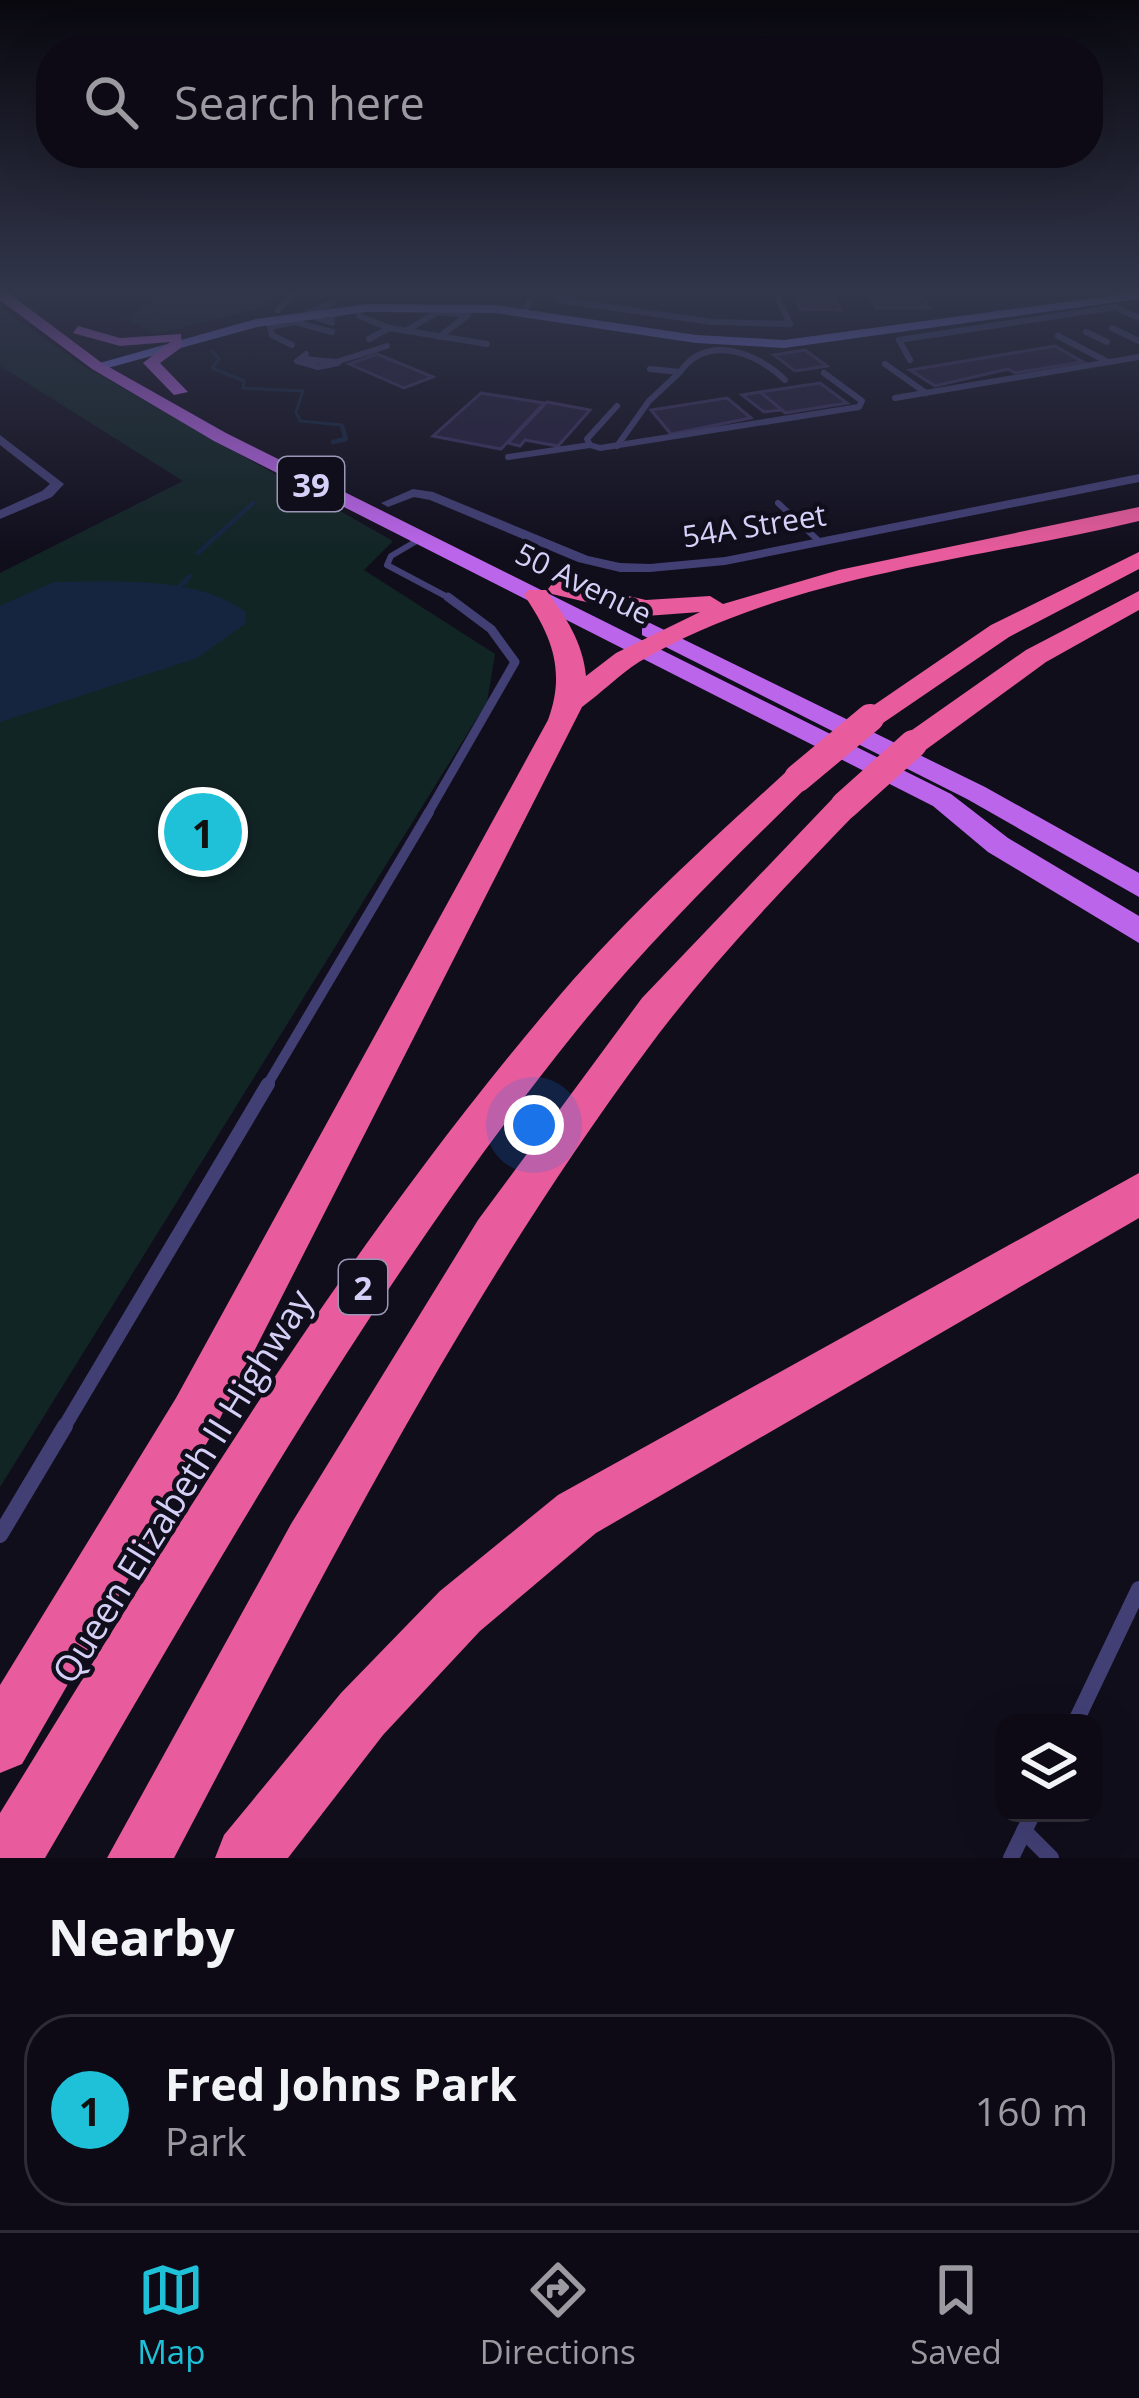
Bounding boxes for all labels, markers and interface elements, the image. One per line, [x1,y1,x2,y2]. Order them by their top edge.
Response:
search box [36,36,1103,168]
icon: search [78,69,144,135]
text: Search here [174,72,425,133]
road number: 39 [278,457,344,511]
street label: 54A Street [679,493,829,557]
street label: 50 Avenue [509,532,659,634]
pin: 1 [164,787,242,877]
your location [504,1095,564,1155]
road number: 2 [339,1260,387,1314]
street label: Queen Elizabeth II Highway [40,1279,324,1692]
map controls [995,1714,1103,1822]
button: layers [995,1714,1103,1822]
text: Nearby [48,1901,235,1971]
text: Fred Johns Park [165,2053,517,2114]
text: 1 [79,2084,101,2137]
text: 160 m [975,2084,1088,2137]
text: Park [165,2114,247,2167]
tab: Map [137,2257,205,2374]
tab: Directions [480,2257,636,2374]
tab: Saved [910,2257,1002,2374]

